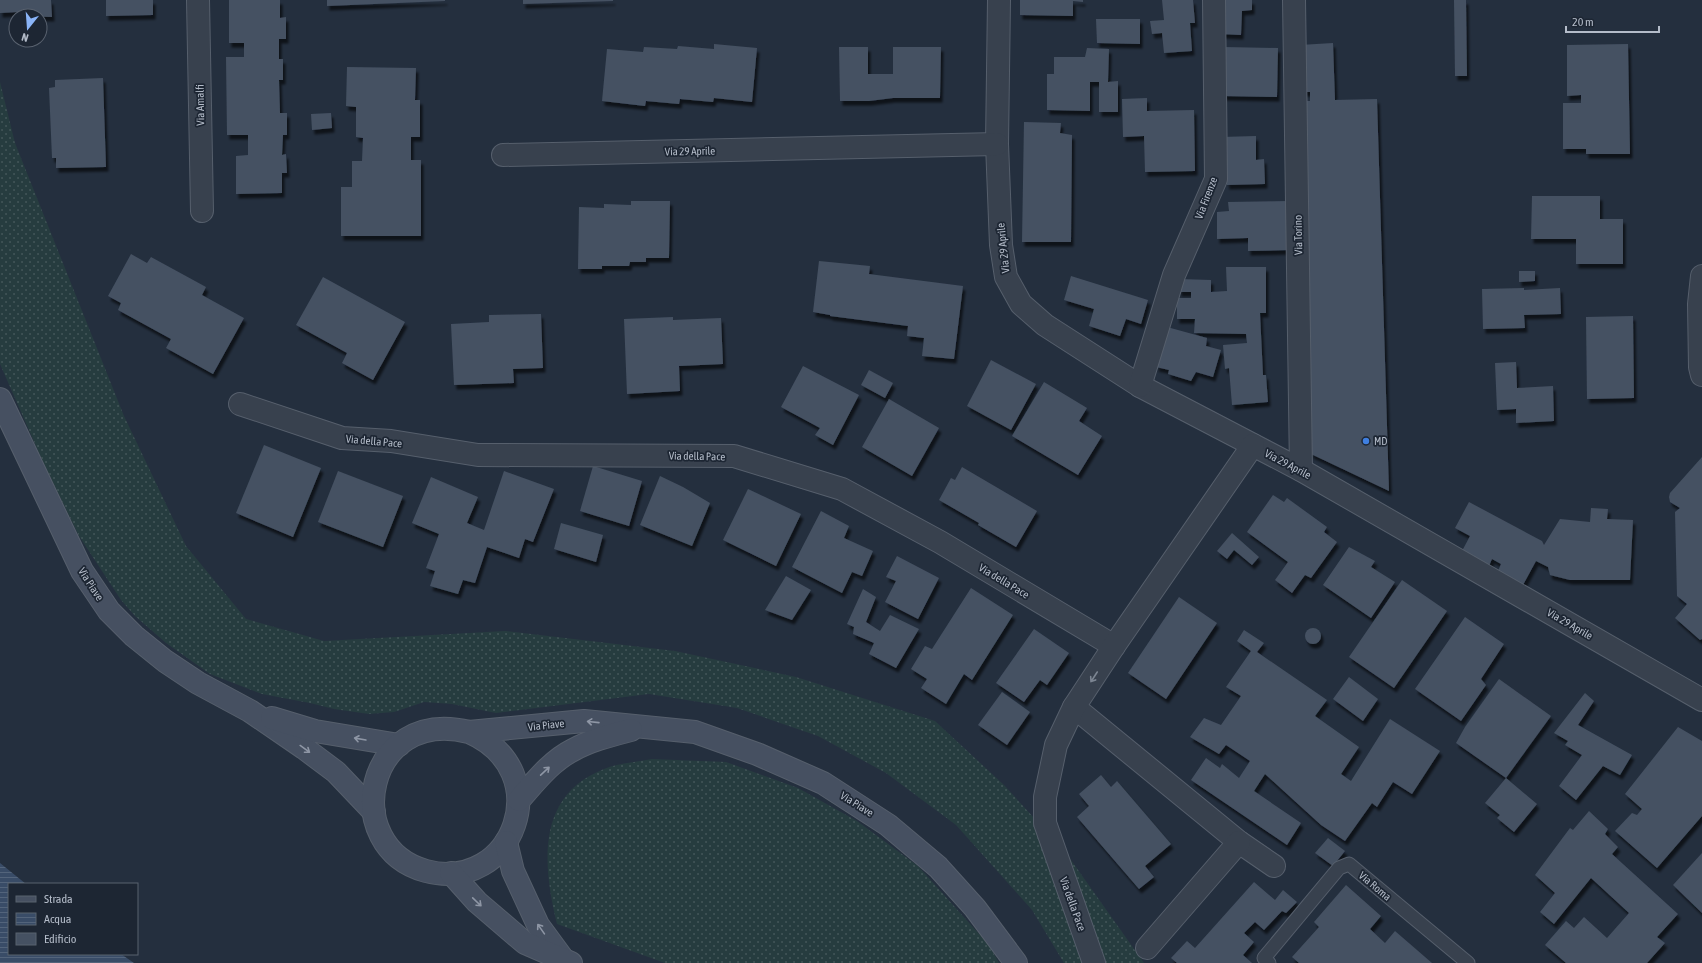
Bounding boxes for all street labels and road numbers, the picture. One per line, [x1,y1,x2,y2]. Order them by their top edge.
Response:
street label: Via Amalfi [194,84,206,126]
street label: Via 29 Aprile [665,145,715,157]
street label: Via Firenze [1193,175,1219,221]
street label: Via Torino [1292,215,1304,255]
street label: Via 29 Aprile [994,222,1012,274]
street label: Via della Pace [345,433,403,449]
street label: Via 29 Aprile [1263,447,1313,481]
street label: Via della Pace [669,450,725,462]
street label: Via della Pace [977,561,1031,601]
street label: Via Piave [76,565,106,603]
street label: Via 29 Aprile [1545,606,1595,642]
street label: Via Piave [527,717,565,733]
street label: Via Piave [838,789,876,819]
street label: Via Roma [1356,869,1394,903]
street label: Via della Pace [1058,875,1088,933]

